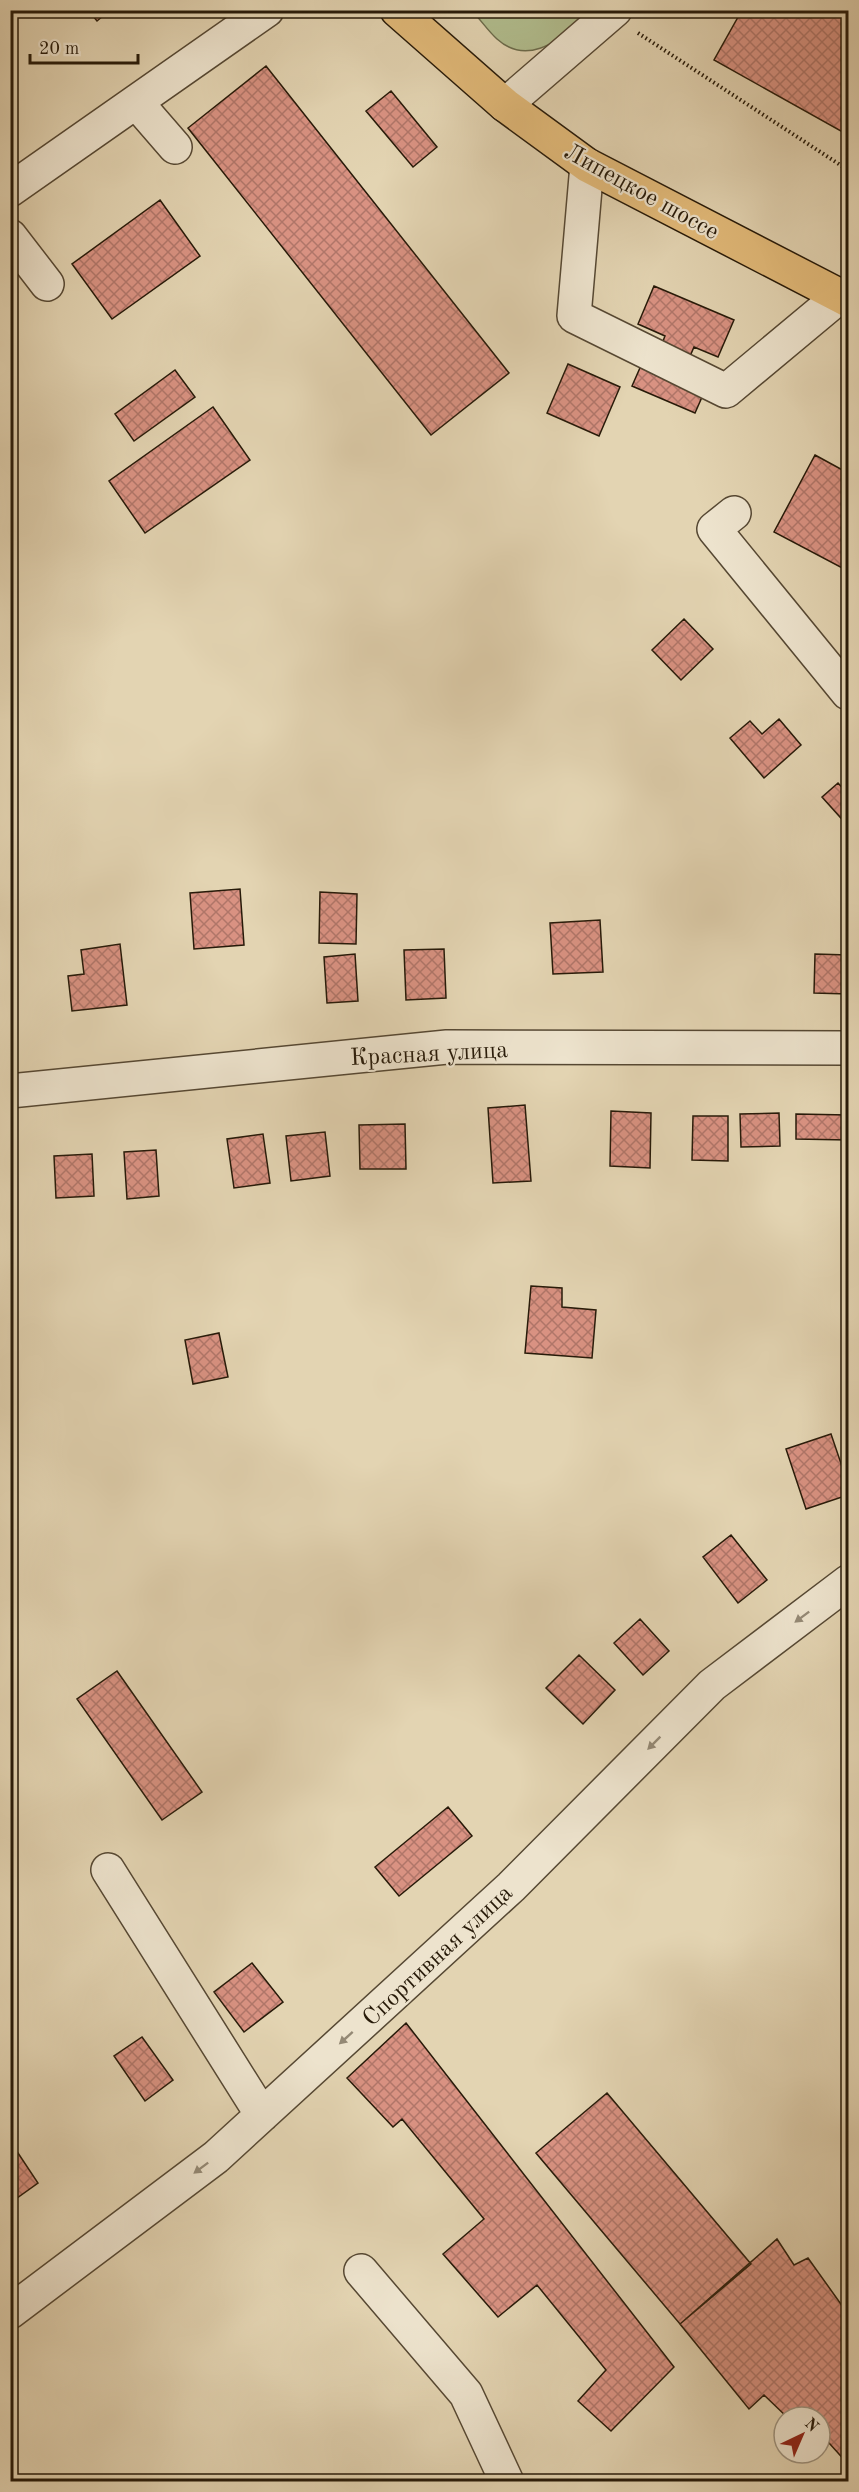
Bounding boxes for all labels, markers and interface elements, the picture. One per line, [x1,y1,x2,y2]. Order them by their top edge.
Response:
scale bar [30,27,138,65]
text: 20 m [39,40,79,58]
street label: Липецкое шоссе [560,140,722,245]
street label: Красная улица [350,1039,509,1071]
one-way arrow [794,1611,810,1623]
one-way arrow [647,1736,661,1750]
street label: Спортивная улица [359,1881,518,2032]
one-way arrow [339,2031,354,2045]
one-way arrow [194,2162,209,2174]
north arrow [772,2405,832,2465]
text: N [801,2416,822,2436]

